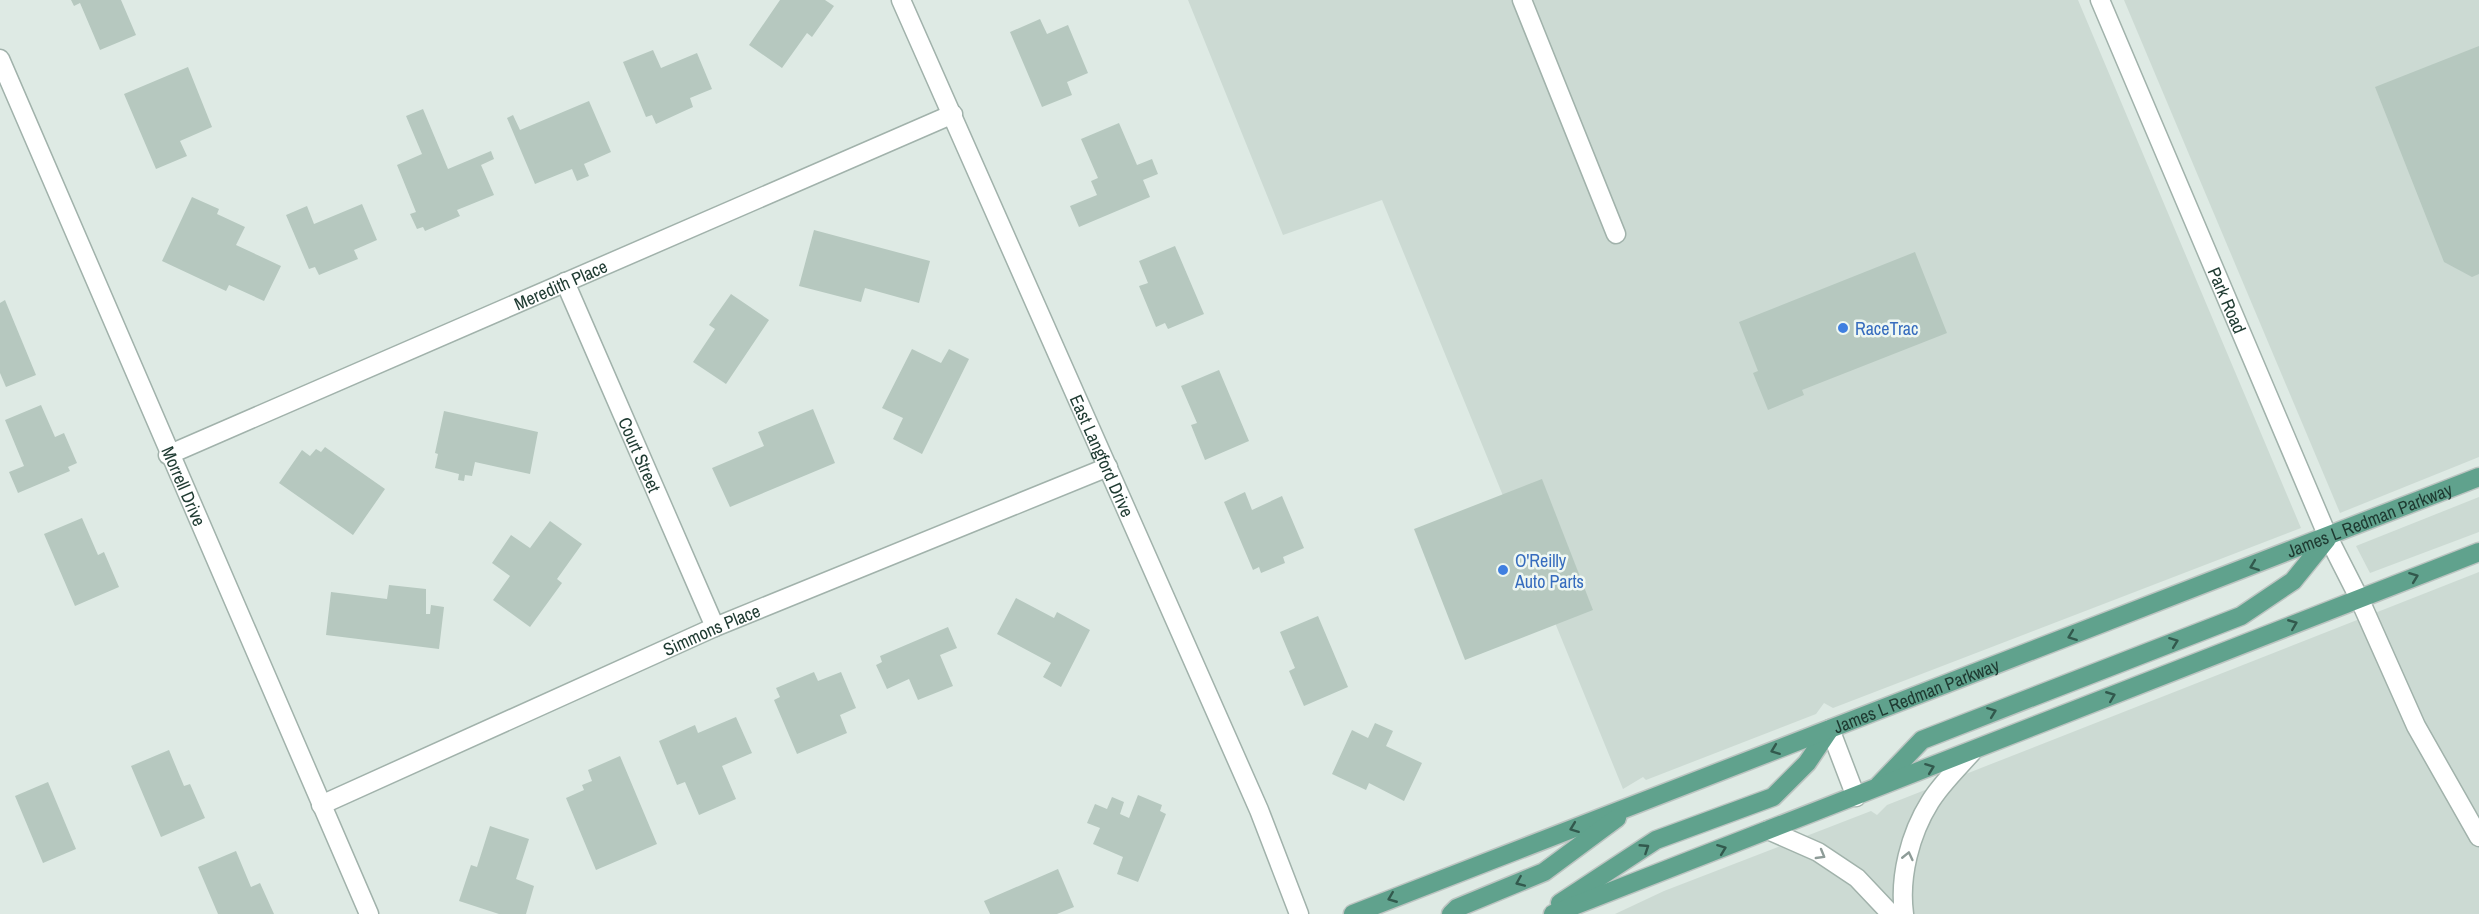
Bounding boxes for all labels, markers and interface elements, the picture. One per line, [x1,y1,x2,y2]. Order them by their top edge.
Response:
street label: Meredith Place [510,253,611,316]
street label: Park Road [2202,263,2253,337]
place label: RaceTrac [1855,316,1918,341]
marker: RaceTrac [1836,321,1850,335]
street label: East Langford Drive [1064,390,1140,521]
street label: Court Street [613,413,667,496]
street label: Morrell Drive [156,442,212,530]
street label: James L Redman Parkway [2283,476,2456,563]
place label: O'Reilly Auto Parts [1514,548,1584,594]
one-way arrow [2249,559,2260,571]
marker: O'Reilly Auto Parts [1496,563,1510,577]
one-way arrow [2408,571,2418,584]
street label: Simmons Place [659,598,764,661]
one-way arrow [2286,619,2297,631]
one-way arrow [2067,629,2078,641]
one-way arrow [2168,636,2179,649]
street label: James L Redman Parkway [1830,652,2003,739]
one-way arrow [2105,691,2116,703]
one-way arrow [1986,707,1997,720]
one-way arrow [1770,743,1781,755]
one-way arrow [1924,763,1935,775]
one-way arrow [1569,821,1580,833]
one-way arrow [1716,843,1727,856]
one-way arrow [1638,844,1649,855]
one-way arrow [1815,848,1825,859]
one-way arrow [1901,852,1914,862]
one-way arrow [1515,875,1526,887]
one-way arrow [1387,891,1398,903]

